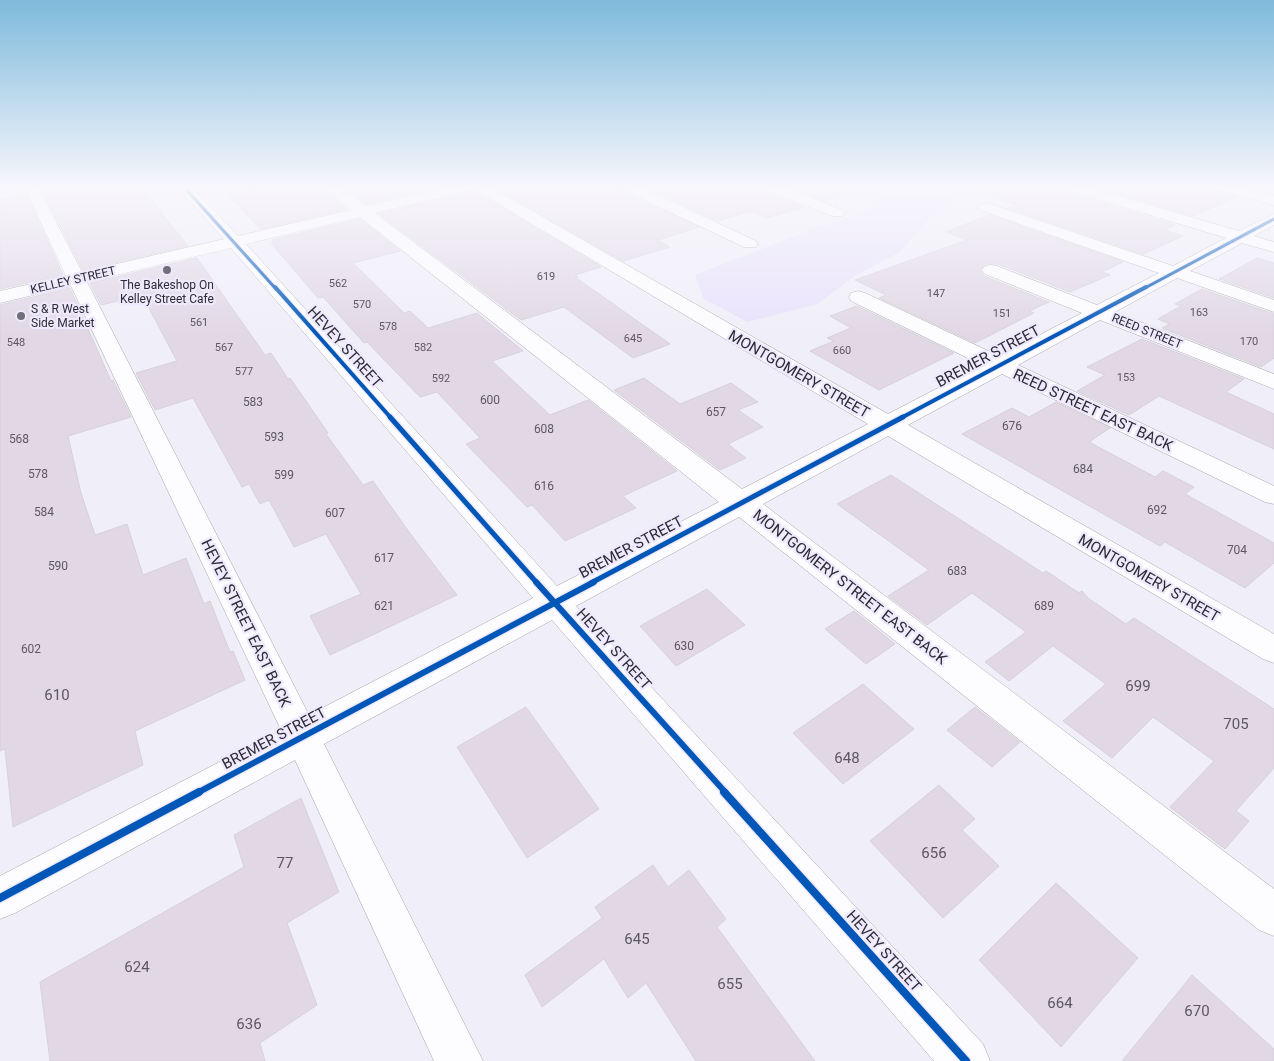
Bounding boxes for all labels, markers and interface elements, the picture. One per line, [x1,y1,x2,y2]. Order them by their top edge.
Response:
street label: KELLEY STREET [29,263,117,297]
marker: The Bakeshop On Kelley Street Cafe [161,264,173,276]
house number: 619 [537,270,555,283]
house number: 562 [329,277,347,290]
place label: The Bakeshop On Kelley Street Cafe [120,278,214,306]
house number: 147 [927,287,945,300]
house number: 570 [353,298,371,311]
place label: S & R West Side Market [31,302,95,330]
street label: HEVEY STREET [304,303,386,391]
house number: 163 [1190,306,1208,319]
house number: 151 [993,307,1011,320]
marker: S & R West Side Market [15,310,27,322]
street label: REED STREET [1110,311,1184,351]
house number: 561 [190,316,208,329]
house number: 578 [379,320,397,333]
street label: BREMER STREET [933,321,1043,391]
street label: MONTGOMERY STREET [725,326,873,422]
house number: 645 [624,332,642,345]
house number: 170 [1240,335,1258,348]
house number: 548 [7,336,25,349]
house number: 567 [215,341,233,354]
house number: 582 [414,341,432,354]
house number: 660 [833,344,851,357]
house number: 577 [235,365,253,378]
street label: REED STREET EAST BACK [1010,365,1176,455]
house number: 153 [1117,371,1135,384]
house number: 592 [432,372,450,385]
house number: 600 [480,393,500,407]
house number: 583 [243,395,263,409]
house number: 657 [706,405,726,419]
house number: 676 [1002,419,1022,433]
house number: 608 [534,422,554,436]
house number: 593 [264,430,284,444]
house number: 568 [9,432,29,446]
house number: 684 [1073,462,1093,476]
house number: 578 [28,467,48,481]
house number: 599 [274,468,294,482]
house number: 616 [534,479,554,493]
house number: 692 [1147,503,1167,517]
house number: 584 [34,505,54,519]
house number: 607 [325,506,345,520]
street label: MONTGOMERY STREET EAST BACK [750,506,951,669]
street label: BREMER STREET [576,512,686,582]
street label: MONTGOMERY STREET [1075,530,1223,626]
street label: HEVEY STREET EAST BACK [197,536,295,710]
house number: 704 [1227,543,1247,557]
house number: 617 [374,551,394,565]
house number: 590 [48,559,68,573]
house number: 683 [947,564,967,578]
house number: 621 [374,599,394,613]
house number: 689 [1034,599,1054,613]
street label: HEVEY STREET [573,605,655,693]
house number: 630 [674,639,694,653]
house number: 602 [21,642,41,656]
house number: 699 [1125,677,1151,695]
house number: 610 [44,686,70,704]
street label: BREMER STREET [219,703,329,773]
house number: 705 [1223,715,1249,733]
house number: 648 [834,749,860,767]
house number: 656 [921,844,947,862]
house number: 77 [277,854,293,872]
street label: HEVEY STREET [843,907,925,995]
house number: 645 [624,930,650,948]
house number: 624 [124,958,150,976]
house number: 655 [717,975,743,993]
house number: 664 [1047,994,1073,1012]
house number: 670 [1184,1002,1210,1020]
house number: 636 [236,1015,262,1033]

